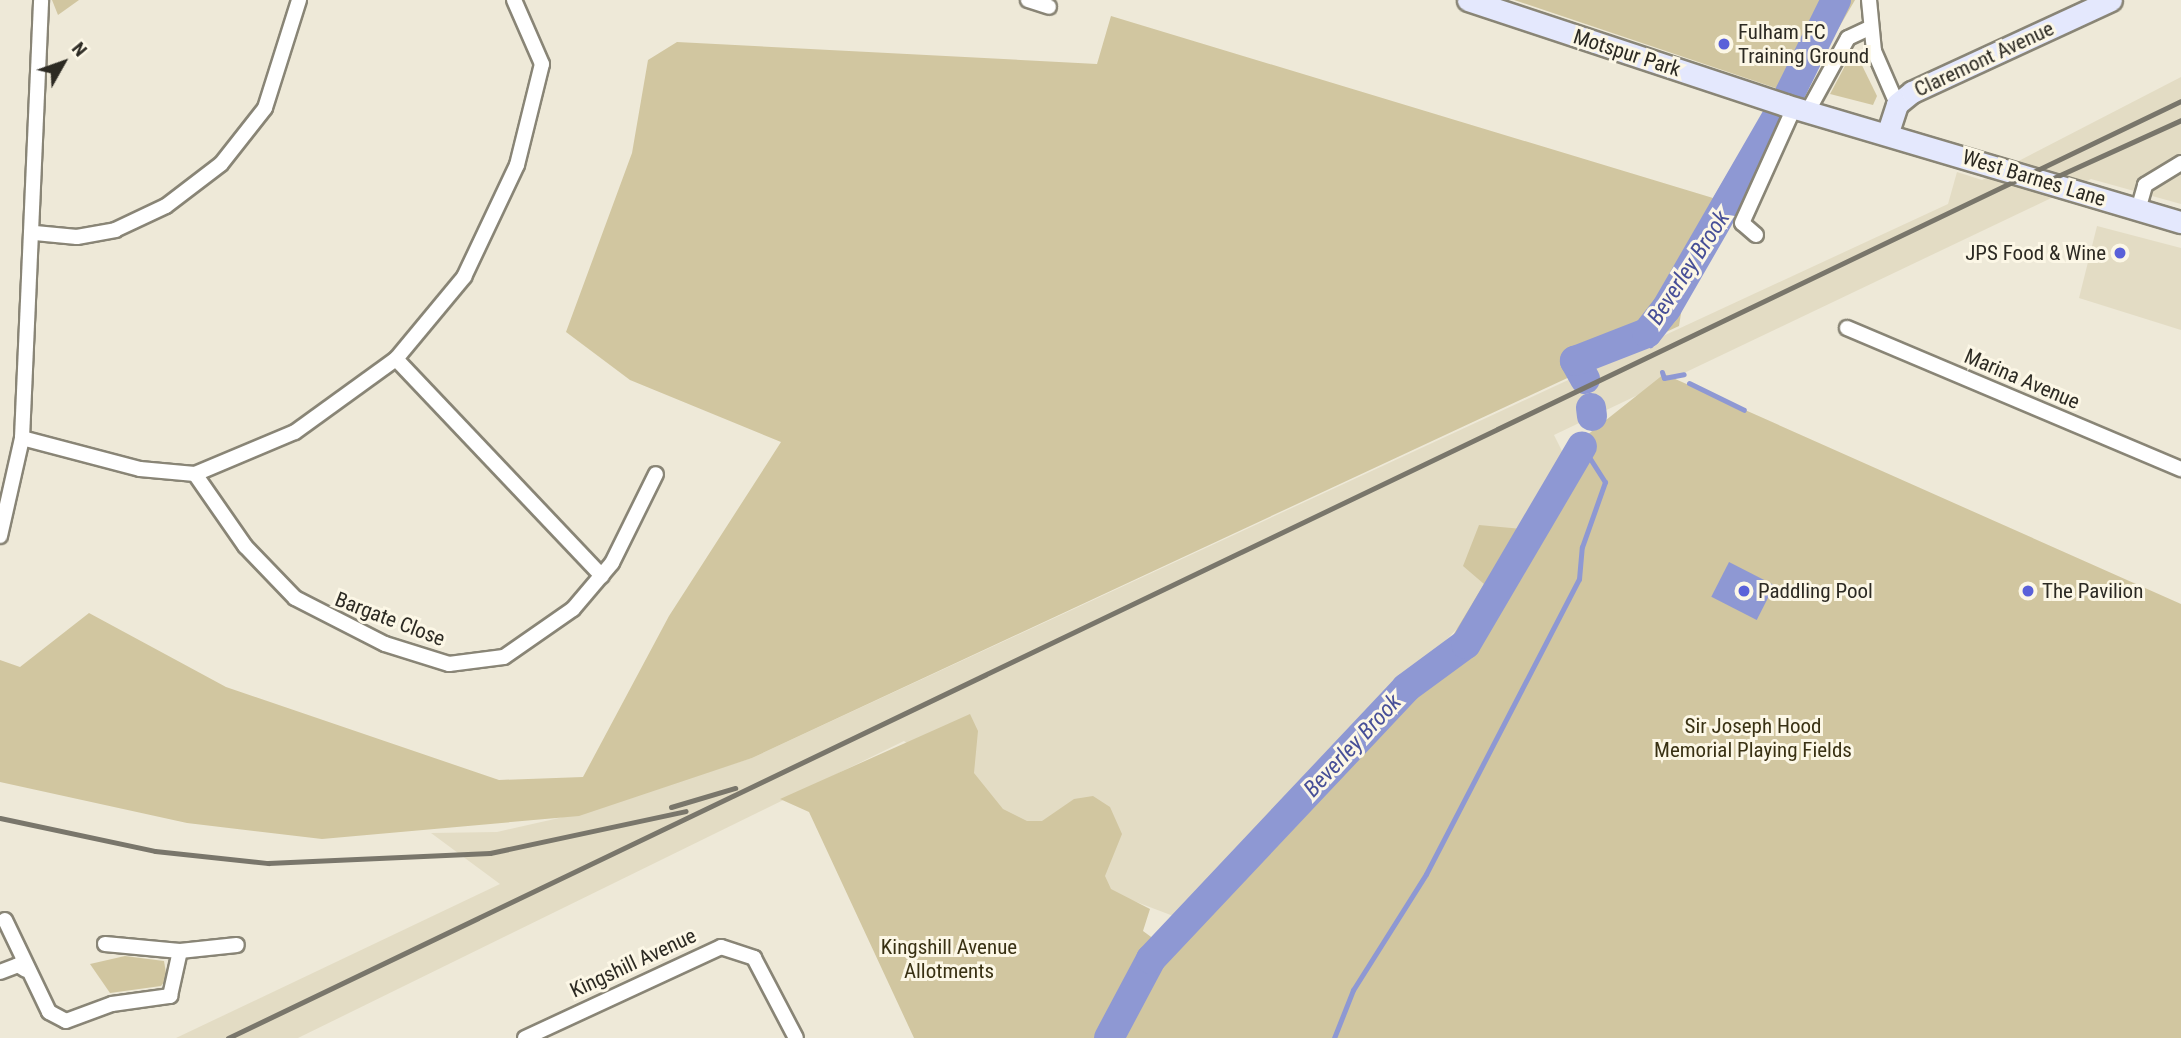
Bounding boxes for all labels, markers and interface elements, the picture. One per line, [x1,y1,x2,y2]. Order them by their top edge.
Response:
street label: Claremont Avenue [1910,16,2058,102]
place label: Fulham FC Training Ground [1738,19,1869,69]
street label: Motspur Park [1570,24,1684,82]
north arrow [28,28,98,98]
marker: Fulham FC Training Ground [1716,36,1732,52]
text: N [67,37,92,61]
street label: West Barnes Lane [1959,144,2109,212]
water label: Beverley Brook [1642,206,1736,330]
place label: JPS Food & Wine [1965,240,2106,266]
marker: JPS Food & Wine [2112,245,2128,261]
street label: Marina Avenue [1961,343,2083,415]
place label: Paddling Pool [1758,578,1873,604]
place label: The Pavilion [2042,578,2143,604]
marker: Paddling Pool [1736,583,1752,599]
marker: The Pavilion [2020,583,2036,599]
street label: Bargate Close [331,587,449,651]
water label: Beverley Brook [1298,689,1408,803]
park label: Sir Joseph Hood Memorial Playing Fields [1654,713,1852,763]
street label: Kingshill Avenue [566,923,700,1003]
park label: Kingshill Avenue Allotments [881,934,1017,984]

